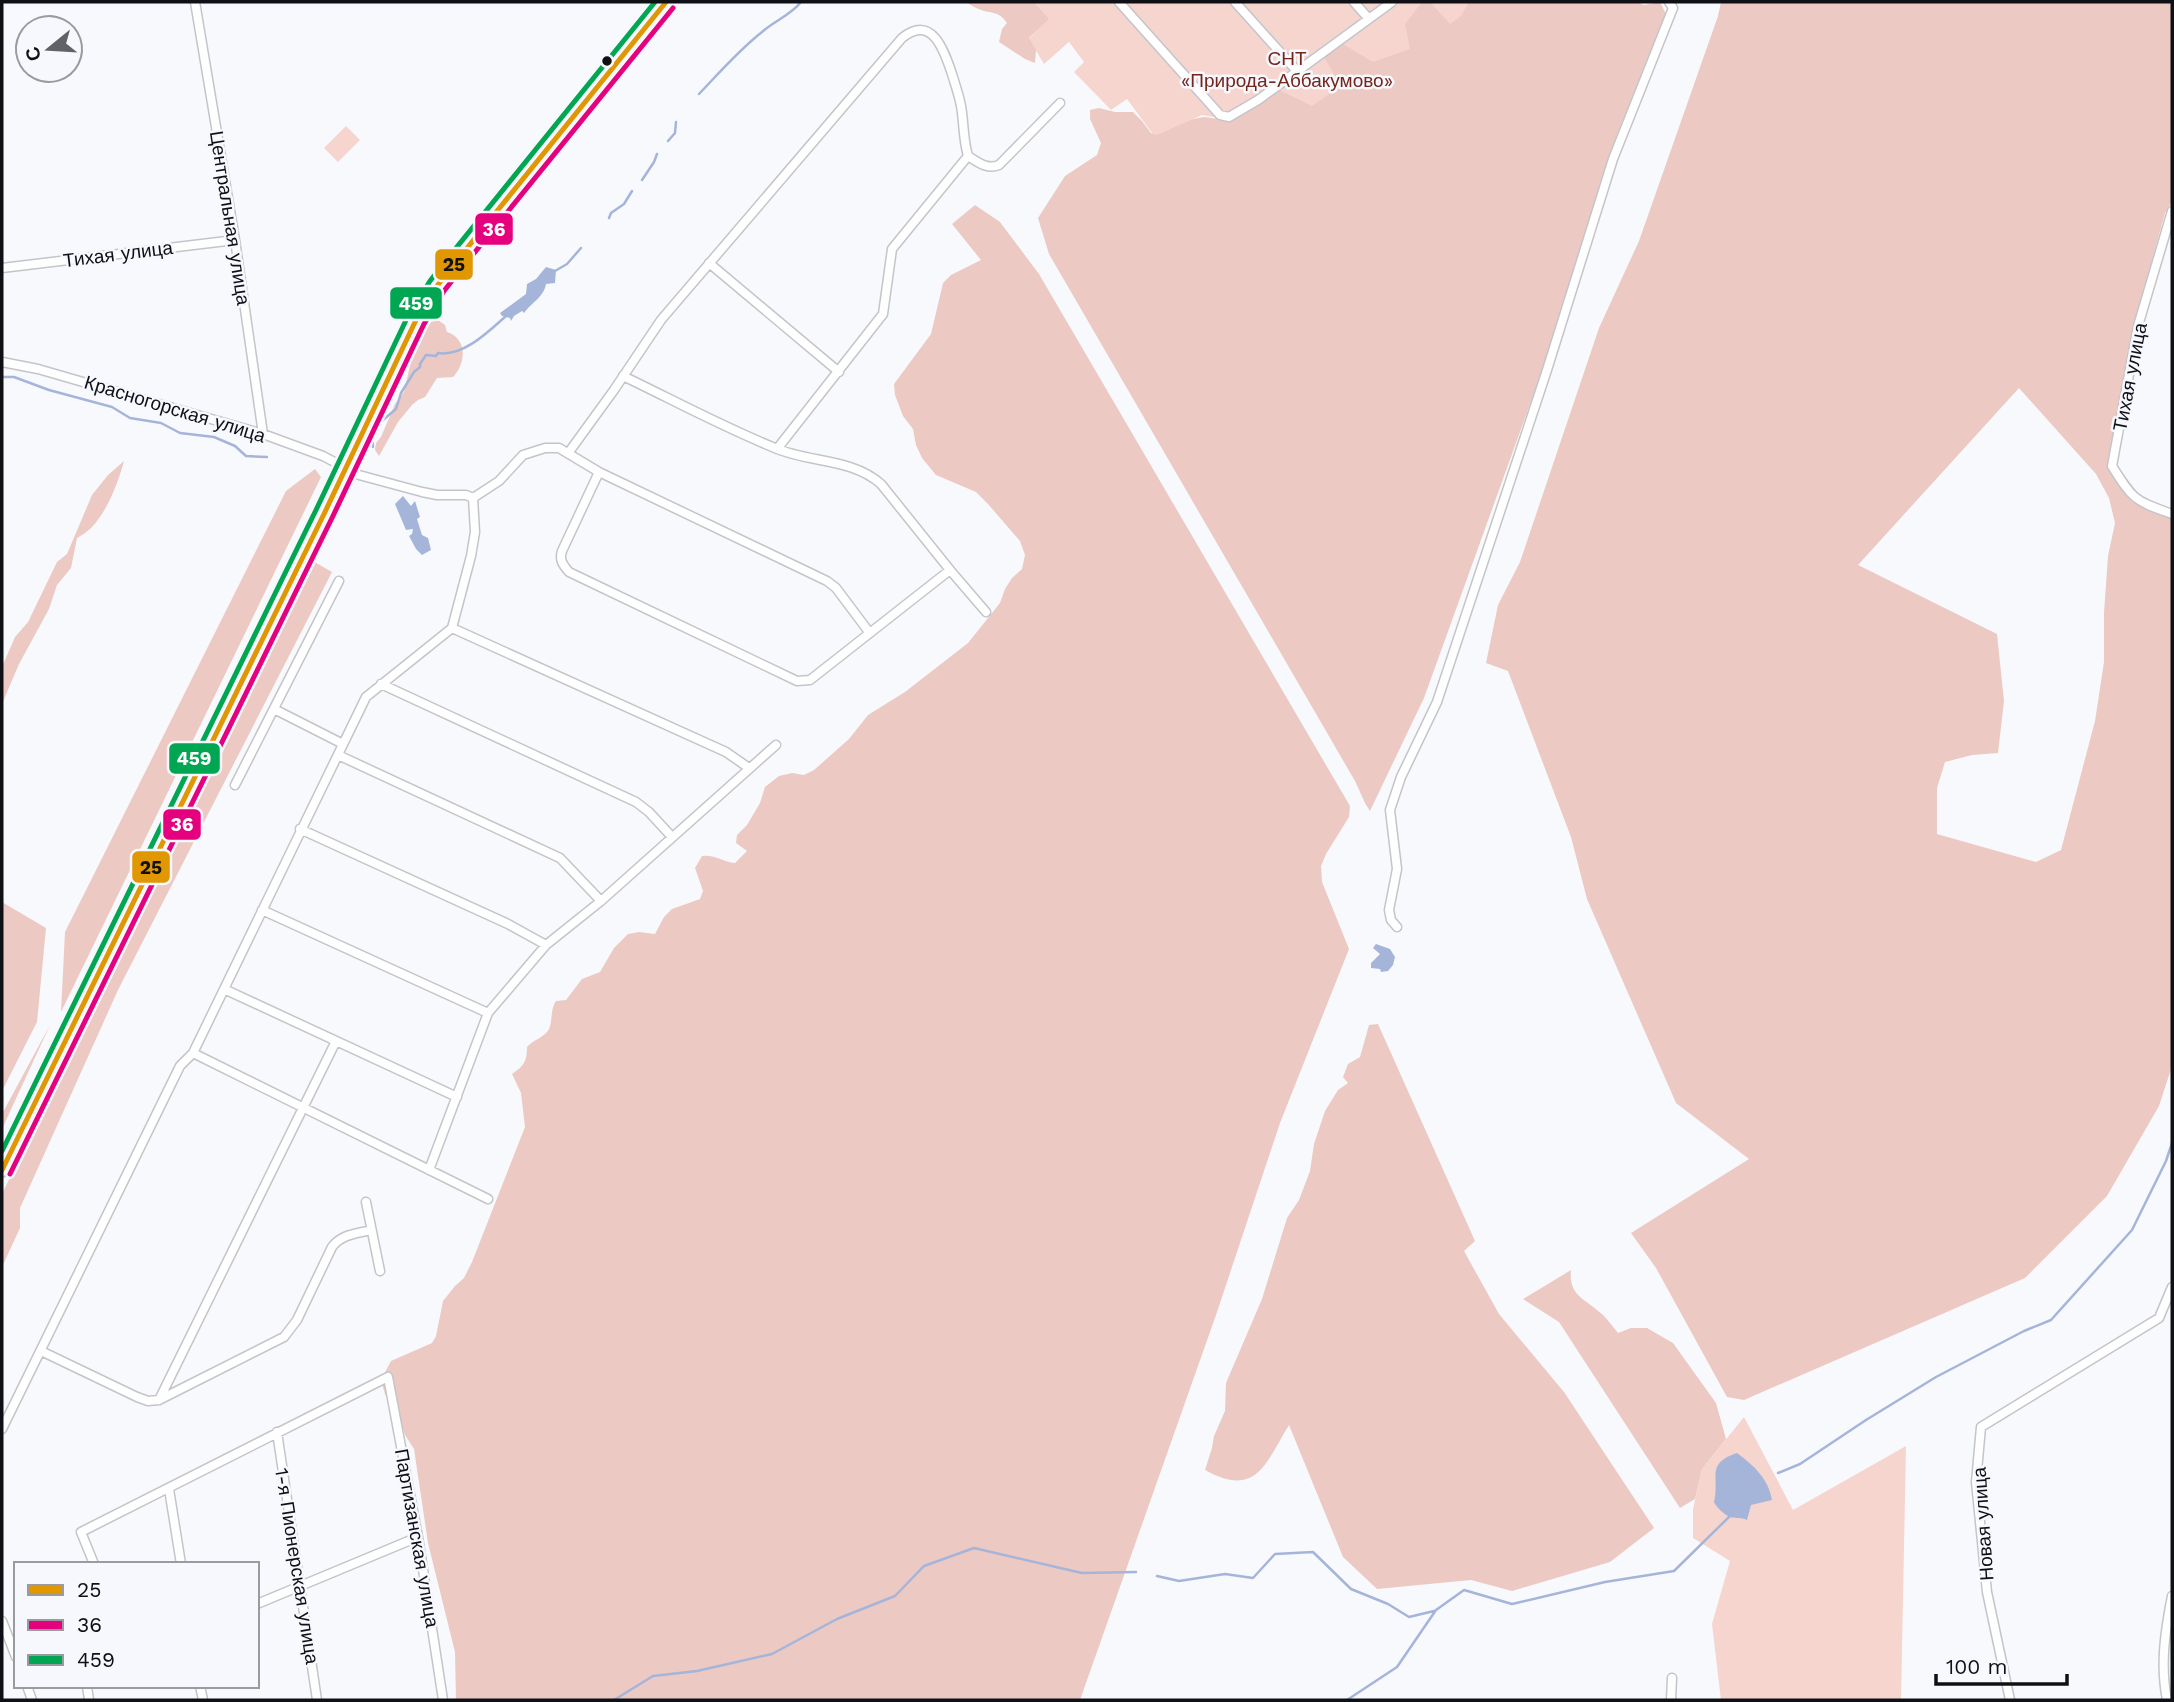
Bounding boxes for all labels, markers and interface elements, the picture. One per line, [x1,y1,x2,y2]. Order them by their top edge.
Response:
north arrow [14,14,84,84]
text: С [20,44,46,64]
park label: СНТ «Природа-Аббакумово» [1181,47,1393,92]
unlabelled marker [600,54,614,68]
street label: Центральная улица [205,129,255,307]
line badge: 36 [474,212,514,246]
text: 36 [483,218,506,241]
street label: Тихая улица [62,236,175,272]
line badge: 25 [434,248,474,281]
text: 25 [443,253,465,276]
line badge: 459 [389,286,443,320]
text: 459 [398,292,434,315]
street label: Тихая улица [2108,320,2152,433]
street label: Красногорская улица [82,370,269,448]
line badge: 459 [168,742,221,775]
text: 459 [176,747,212,770]
line badge: 36 [162,808,202,841]
text: 36 [171,813,194,836]
line badge: 25 [131,850,171,884]
text: 25 [140,856,162,879]
street label: Партизанская улица [390,1447,444,1630]
street label: 1-я Пионерская улица [270,1466,324,1666]
street label: Новая улица [1968,1466,1998,1582]
legend [14,1562,259,1688]
text: 25 [77,1577,101,1602]
text: 36 [77,1612,102,1637]
scale bar [1936,1642,2067,1686]
text: 459 [77,1647,115,1672]
text: 100 m [1946,1654,2008,1679]

